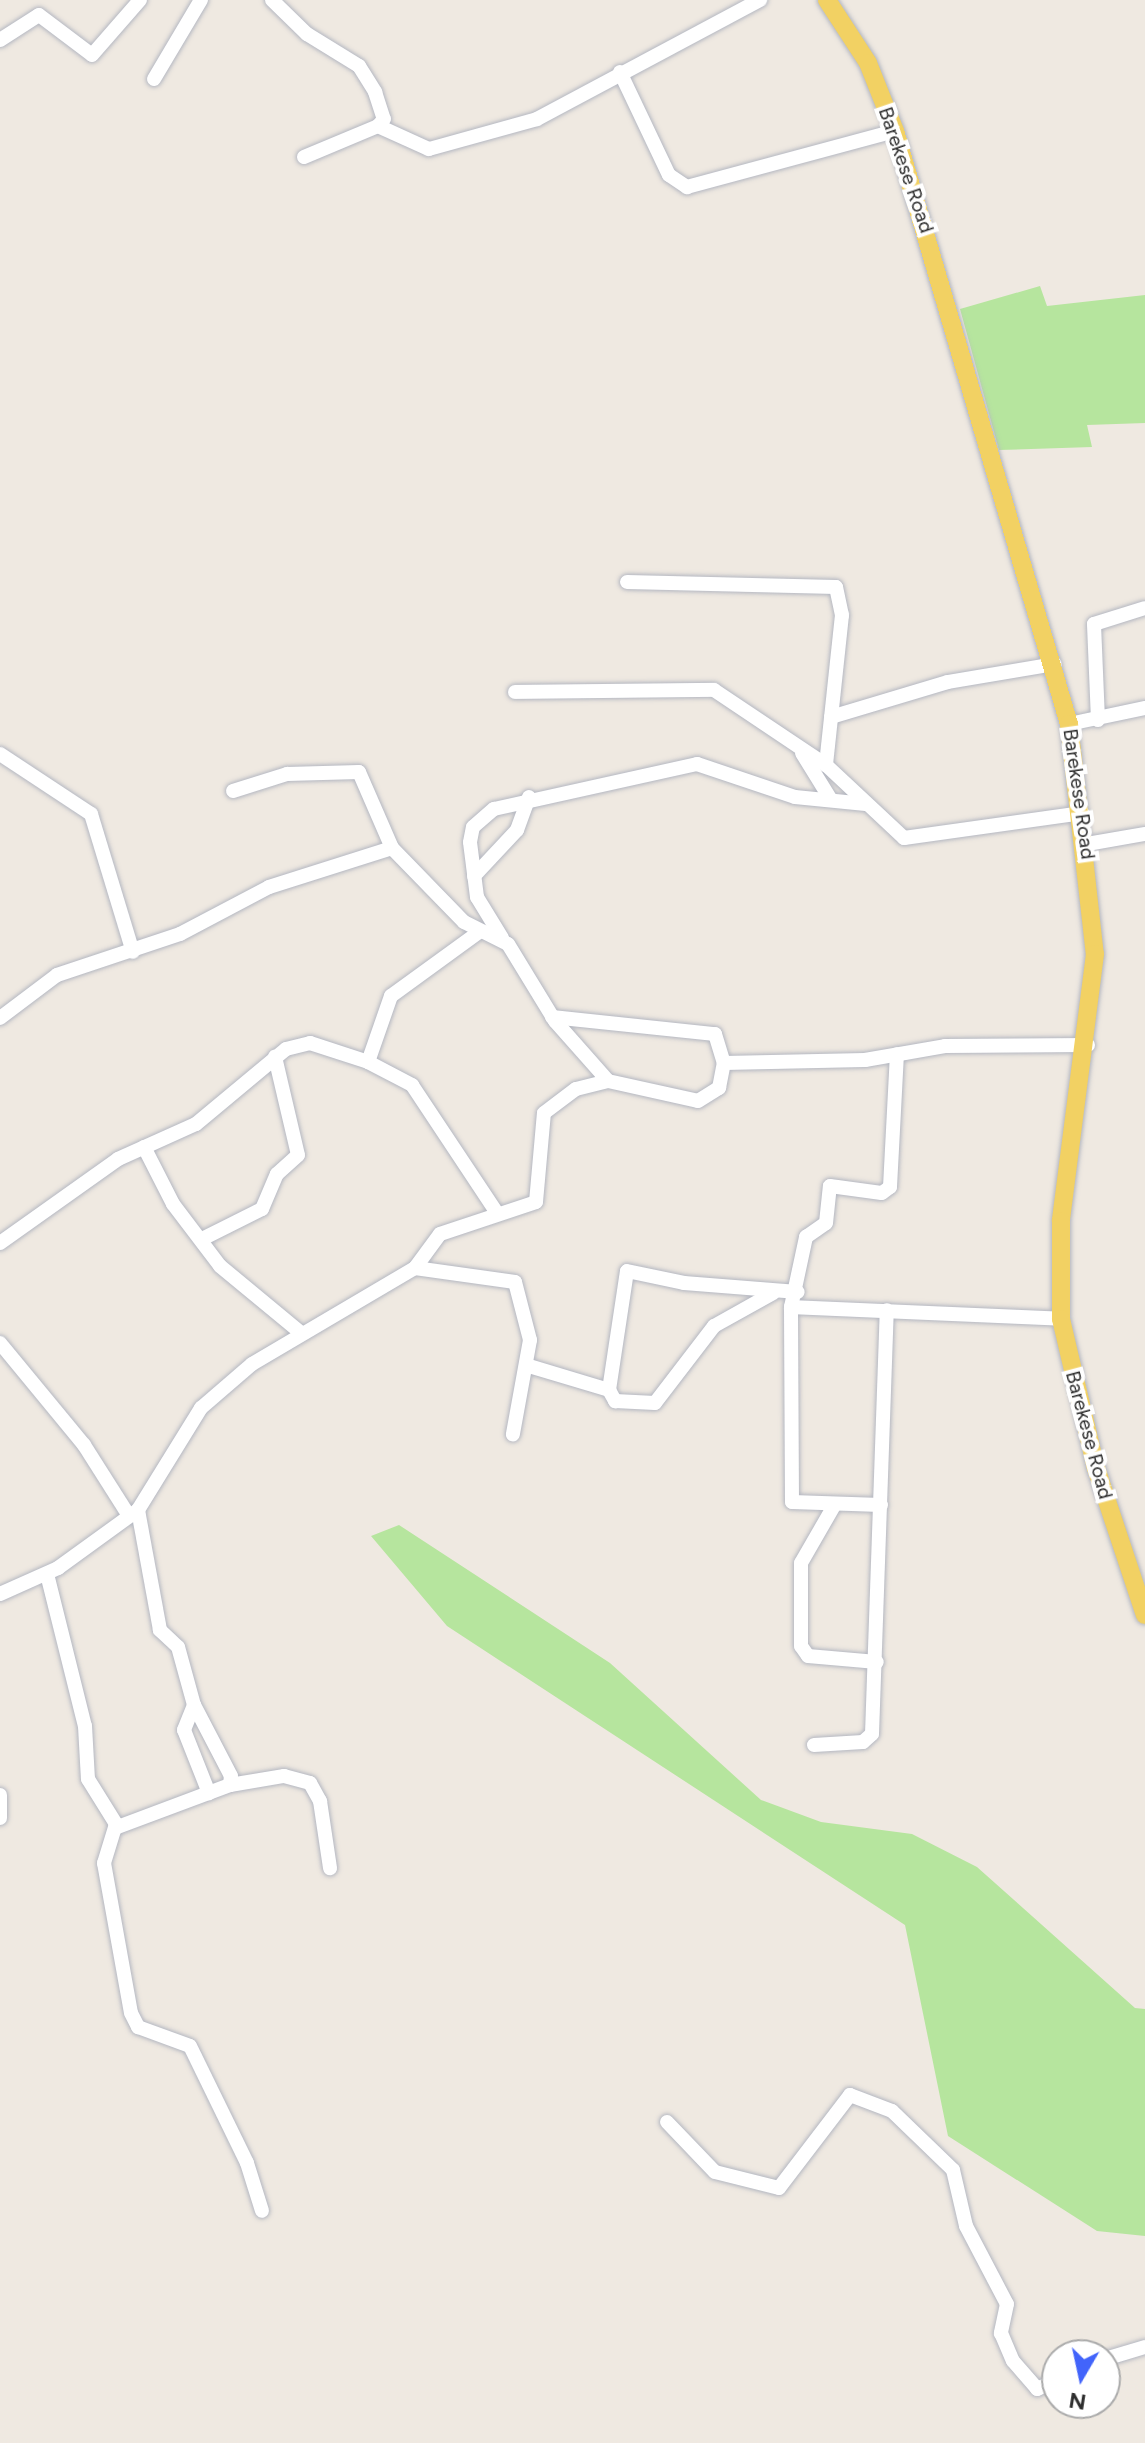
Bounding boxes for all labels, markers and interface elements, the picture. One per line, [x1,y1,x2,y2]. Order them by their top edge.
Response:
street label: Barekese Road [873,104,939,236]
street label: Barekese Road [1058,727,1100,861]
street label: Barekese Road [1060,1368,1118,1502]
north arrow [1041,2339,1121,2419]
text: N [1067,2387,1088,2416]

